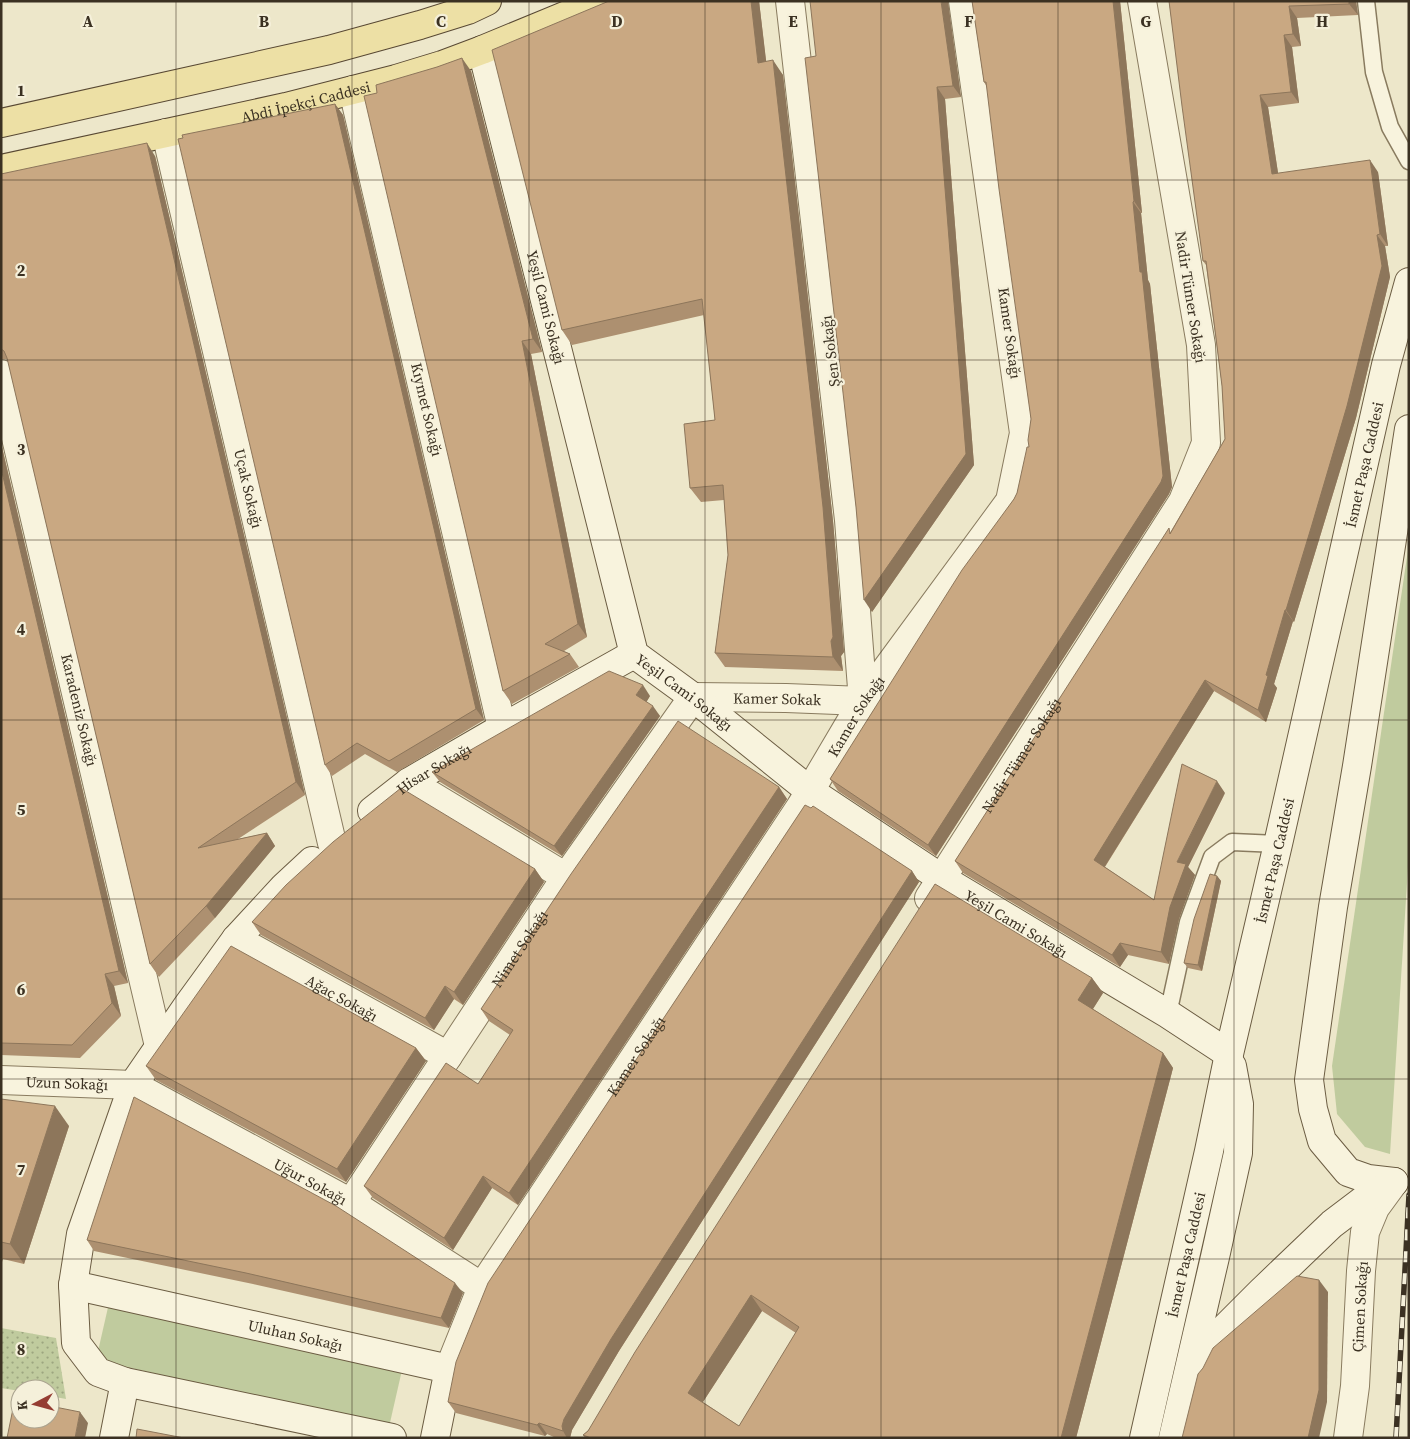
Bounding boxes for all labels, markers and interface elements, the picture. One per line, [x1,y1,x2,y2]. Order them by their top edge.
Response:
text: A [83,10,94,32]
text: B [259,10,270,32]
text: C [436,10,446,32]
text: D [611,10,623,32]
text: E [788,10,798,32]
text: F [964,10,974,32]
text: G [1141,10,1152,32]
text: H [1316,10,1328,32]
street label: Abdi İpekçi Caddesi [239,75,373,127]
text: 1 [17,79,25,101]
street label: Nadir Tümer Sokağı [1170,230,1212,364]
street label: Yeşil Cami Sokağı [522,248,571,366]
text: 2 [17,259,26,281]
street label: Kamer Sokağı [993,286,1027,380]
street label: Şen Sokağı [815,314,845,388]
street label: Kıymet Sokağı [407,361,449,458]
street label: İsmet Paşa Caddesi [1339,400,1388,529]
text: 3 [17,438,26,460]
street label: Uçak Sokağı [230,447,269,530]
text: 4 [17,618,26,640]
street label: Yeşil Cami Sokağı [632,648,738,736]
street label: Karadeniz Sokağı [57,651,103,768]
street label: Kamer Sokağı [822,671,889,760]
street label: Kamer Sokak [733,687,823,710]
street label: Nadir Tümer Sokağı [976,693,1065,817]
street label: Hisar Sokağı [391,738,475,799]
street label: İsmet Paşa Caddesi [1249,796,1299,925]
text: 5 [17,798,26,820]
street label: Yeşil Cami Sokağı [961,884,1072,962]
street label: Nimet Sokağı [486,906,552,991]
street label: Ağaç Sokağı [302,969,382,1026]
text: 6 [17,978,26,1000]
street label: Kamer Sokağı [601,1011,670,1100]
street label: Uzun Sokağı [25,1070,109,1095]
street label: Uğur Sokağı [270,1153,351,1209]
text: 7 [17,1158,26,1180]
street label: İsmet Paşa Caddesi [1161,1190,1210,1320]
street label: Çimen Sokağı [1346,1260,1372,1353]
street label: Uluhan Sokağı [246,1314,345,1356]
text: 8 [17,1338,25,1360]
north arrow [10,1379,60,1429]
text: K [12,1399,33,1411]

